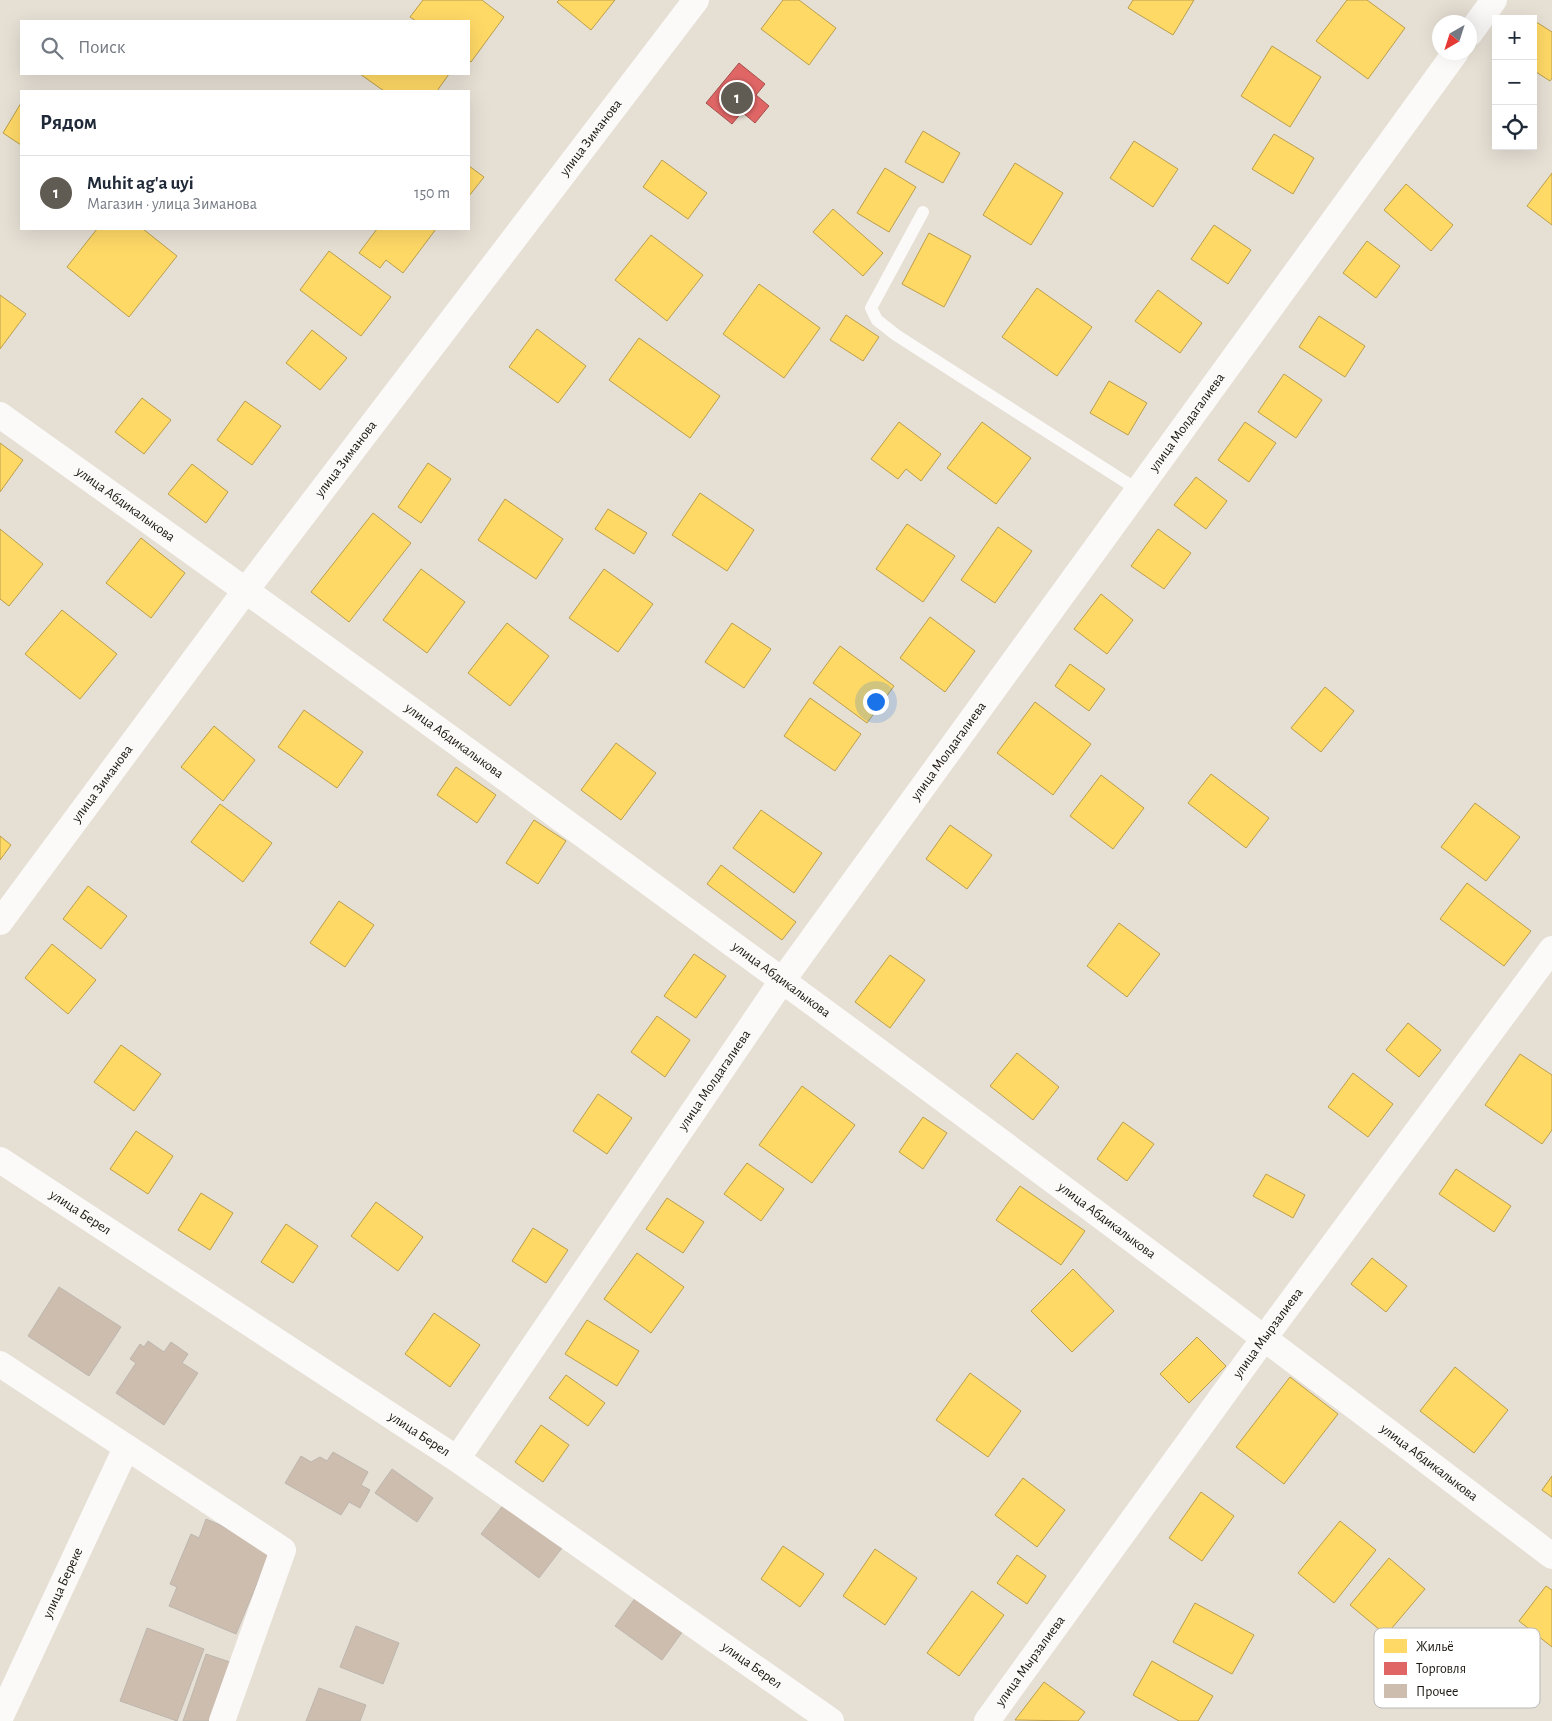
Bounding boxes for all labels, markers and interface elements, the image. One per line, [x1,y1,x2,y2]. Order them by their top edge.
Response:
north arrow [1432,15,1477,60]
map controls [1492,15,1537,150]
button: + [1492,15,1537,60]
search box [20,20,470,75]
icon: search [38,34,66,62]
text: Поиск [78,38,125,57]
button: − [1492,60,1537,105]
pin: 1 [721,79,753,117]
street label: улица Зиманова [557,96,625,179]
button: locate [1492,105,1537,150]
text: Рядом [40,112,97,133]
text: Muhit ag'a uyi [87,174,194,193]
text: 1 [53,185,59,201]
text: 150 m [414,185,450,201]
text: Магазин · улица Зиманова [87,196,257,212]
street label: улица Молдагалиева [1146,370,1228,475]
street label: улица Зиманова [312,418,380,501]
street label: улица Абдикалыкова [72,464,178,545]
your location [863,689,889,715]
street label: улица Молдагалиева [908,699,989,804]
street label: улица Абдикалыкова [401,700,506,782]
street label: улица Зиманова [69,742,136,826]
street label: улица Абдикалыкова [729,939,833,1021]
street label: улица Молдагалиева [675,1027,754,1134]
street label: улица Абдикалыкова [1055,1179,1159,1262]
street label: улица Берел [46,1187,114,1238]
street label: улица Мырзалиева [1230,1285,1306,1382]
street label: улица Берел [385,1409,452,1459]
street label: улица Абдикалыкова [1377,1421,1481,1504]
street label: улица Береке [40,1545,85,1621]
street label: улица Мырзалиева [992,1613,1068,1710]
legend [1374,1628,1540,1708]
street label: улица Берел [718,1639,785,1691]
text: Жильё [1416,1640,1454,1654]
text: Торговля [1416,1662,1466,1676]
text: Прочее [1416,1685,1459,1699]

